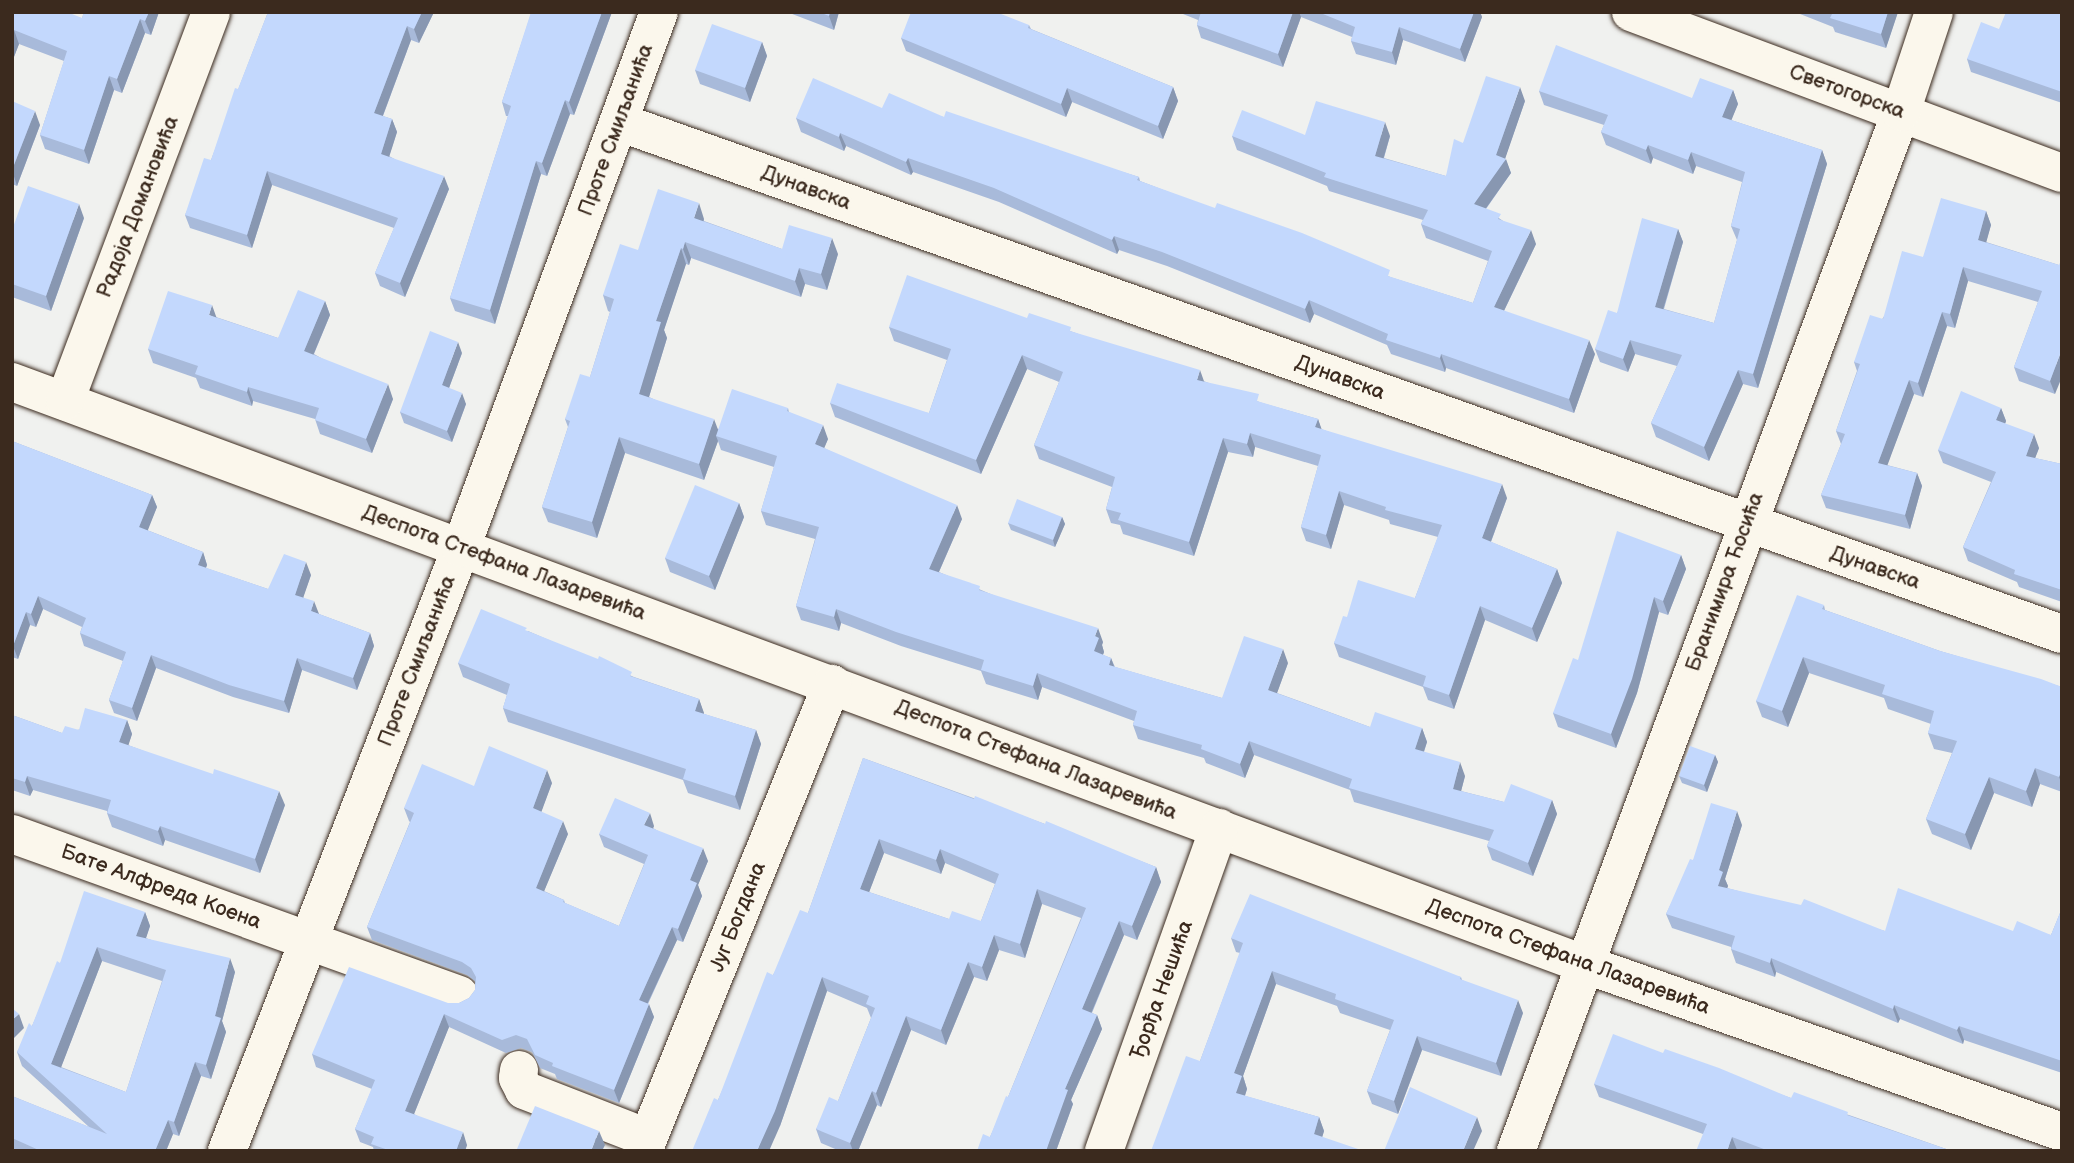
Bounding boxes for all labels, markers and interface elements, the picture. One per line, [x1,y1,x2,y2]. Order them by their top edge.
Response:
street label: Проте Смиљанића [573,41,659,219]
street label: Светогорска [1786,59,1908,125]
street label: Радоја Домановића [92,112,184,302]
street label: Дунавска [758,160,854,216]
street label: Дунавска [1292,350,1388,406]
street label: Бранимира Ћосића [1681,489,1769,675]
street label: Деспота Стефана Лазаревића [359,500,649,626]
street label: Дунавска [1827,541,1923,595]
street label: Проте Смиљанића [373,572,461,750]
street label: Деспота Стефана Лазаревића [891,694,1181,826]
street label: Бате Алфреда Коена [57,839,265,935]
street label: Југ Богдана [704,858,772,976]
street label: Деспота Стефана Лазаревића [1423,894,1713,1020]
street label: Ђорђа Нешића [1125,917,1199,1063]

